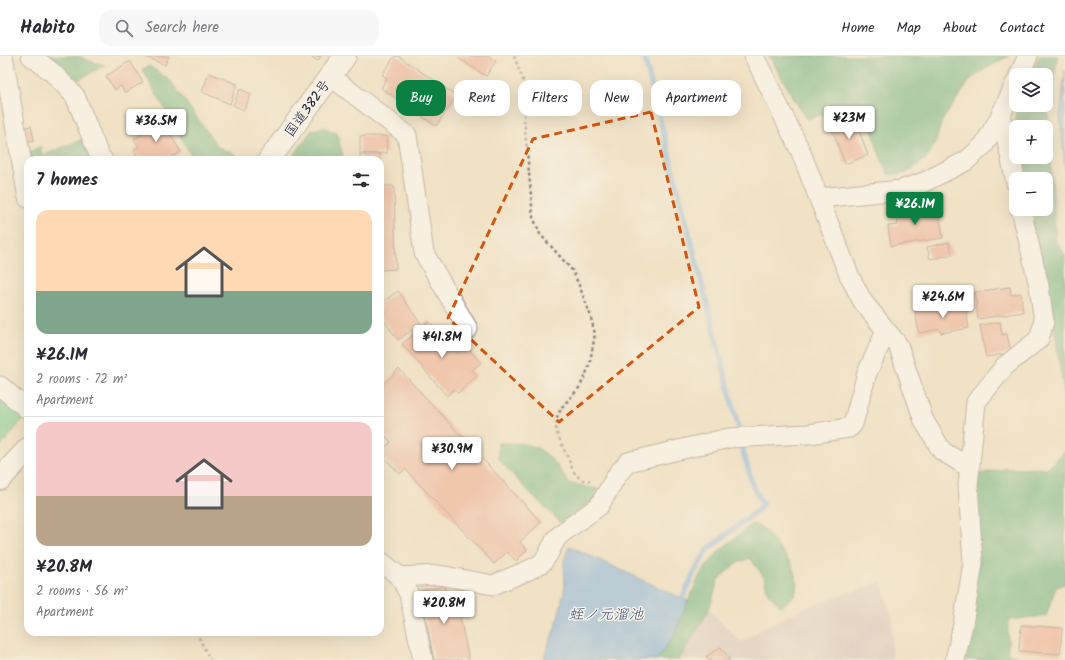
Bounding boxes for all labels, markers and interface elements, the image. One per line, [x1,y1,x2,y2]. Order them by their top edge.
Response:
search box [99,10,379,46]
text: Habito [20,13,75,43]
text: Search here [145,16,219,40]
icon: search [113,17,135,39]
text: Home [841,17,875,39]
text: Map [897,17,921,39]
text: About [943,17,977,39]
text: Contact [999,17,1045,39]
map controls [1009,68,1053,216]
button: layers [1009,68,1053,112]
street label: 国道382号 [279,75,336,142]
chip: Buy [396,80,446,116]
chip: Rent [454,80,510,116]
chip: Filters [518,80,582,116]
chip: New [590,80,643,116]
chip: Apartment [651,80,741,116]
pin: ¥23M [825,106,873,140]
text: ¥23M [833,108,865,129]
pin: ¥36.5M [123,109,189,143]
text: ¥36.5M [135,111,177,132]
button: + [1009,120,1053,164]
text: 7 homes [36,167,98,194]
icon: filters [350,169,372,191]
button: − [1009,172,1053,216]
pin: ¥26.1M [882,192,948,226]
text: ¥26.1M [895,194,935,215]
icon: home [168,236,240,308]
pin: ¥24.6M [910,285,976,319]
text: ¥24.6M [922,287,964,308]
pin: ¥41.8M [409,325,475,359]
text: ¥41.8M [422,327,462,348]
text: ¥26.1M [36,342,88,369]
text: 2 rooms · 72 m² [36,369,127,390]
text: Apartment [36,390,94,411]
pin: ¥30.9M [419,437,485,471]
text: ¥30.9M [431,439,473,460]
icon: home [168,448,240,520]
text: ¥20.8M [36,554,92,581]
text: 2 rooms · 56 m² [36,581,128,602]
pin: ¥20.8M [411,591,477,625]
text: ¥20.8M [423,593,465,614]
text: Apartment [36,602,94,623]
water label: 蛭ノ元溜池 [568,603,644,627]

